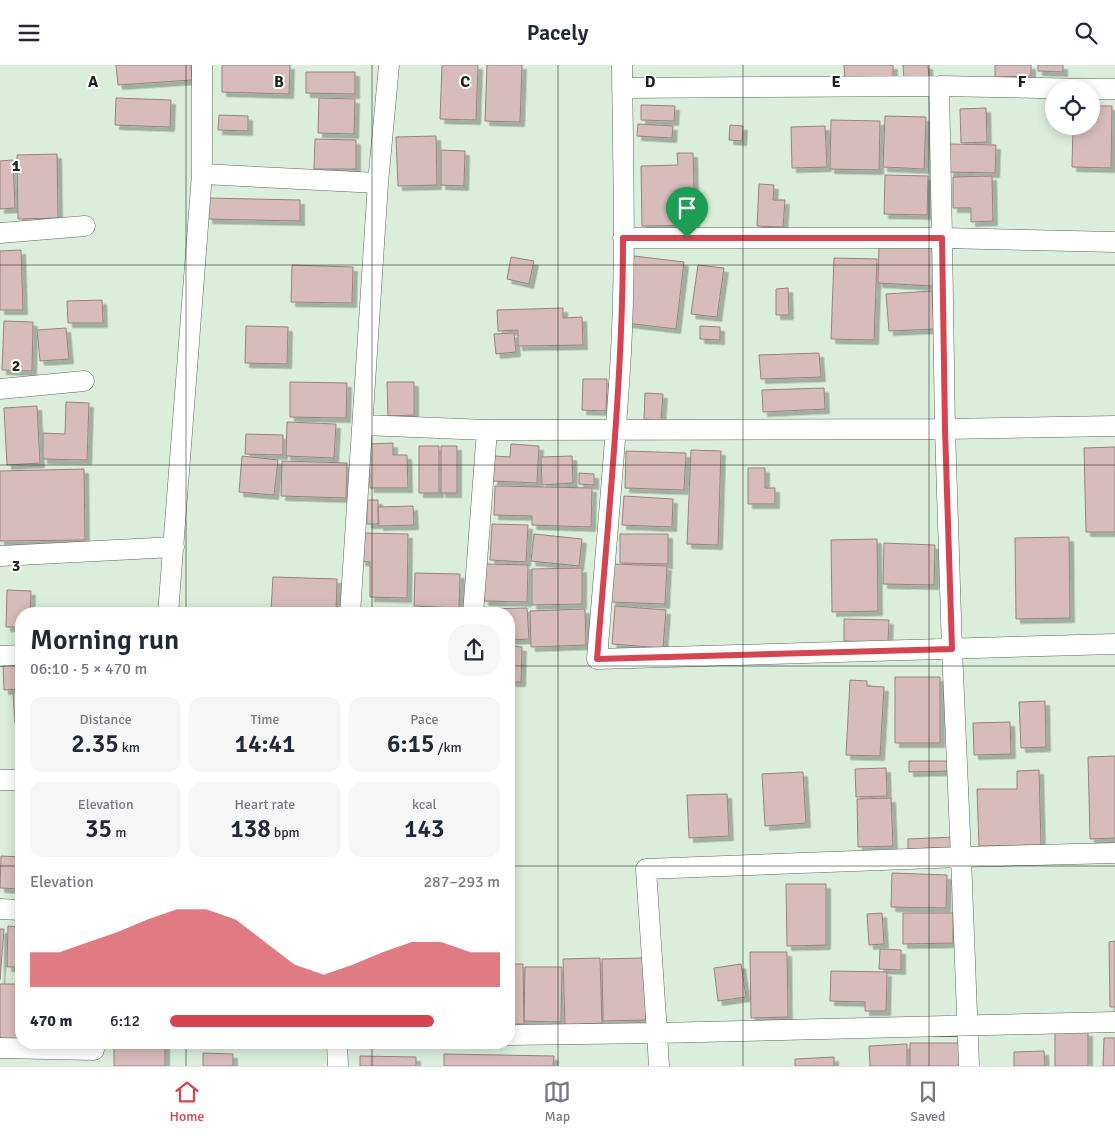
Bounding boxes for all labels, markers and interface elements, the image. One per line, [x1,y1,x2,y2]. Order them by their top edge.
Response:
icon: menu [15,19,43,47]
text: Pacely [527,19,588,46]
icon: search [1072,19,1100,47]
text: A [88,72,99,92]
text: B [274,72,284,92]
text: C [460,72,470,92]
text: D [645,72,656,92]
text: E [831,72,841,92]
text: F [1018,72,1027,92]
map controls [1045,80,1100,135]
button: locate [1045,80,1100,135]
text: 1 [12,156,21,176]
pin [666,187,708,238]
icon: arrive [673,194,701,222]
text: 2 [12,356,20,376]
text: 3 [12,556,20,576]
text: Morning run [30,623,179,657]
button: share [448,624,500,676]
text: 06:10 · 5 × 470 m [30,659,147,679]
text: Distance [80,711,132,728]
text: Time [251,711,279,728]
text: Pace [410,711,438,728]
text: 2.35 [71,728,119,759]
text: 14:41 [234,728,296,759]
text: 6:15 [387,728,435,759]
text: km [119,739,140,756]
text: /km [435,739,462,756]
text: Elevation [78,796,134,813]
text: Heart rate [235,796,295,813]
text: kcal [412,796,437,813]
text: 35 [85,813,112,844]
text: 138 [230,813,271,844]
text: 143 [404,813,445,844]
text: m [112,824,126,841]
text: bpm [271,824,300,841]
text: Elevation [30,872,94,892]
text: 287–293 m [423,872,500,892]
text: 470 m [30,1011,72,1031]
text: 6:12 [110,1011,140,1031]
tab: Home [169,1078,204,1125]
tab: Map [543,1078,571,1125]
tab: Saved [910,1078,946,1125]

